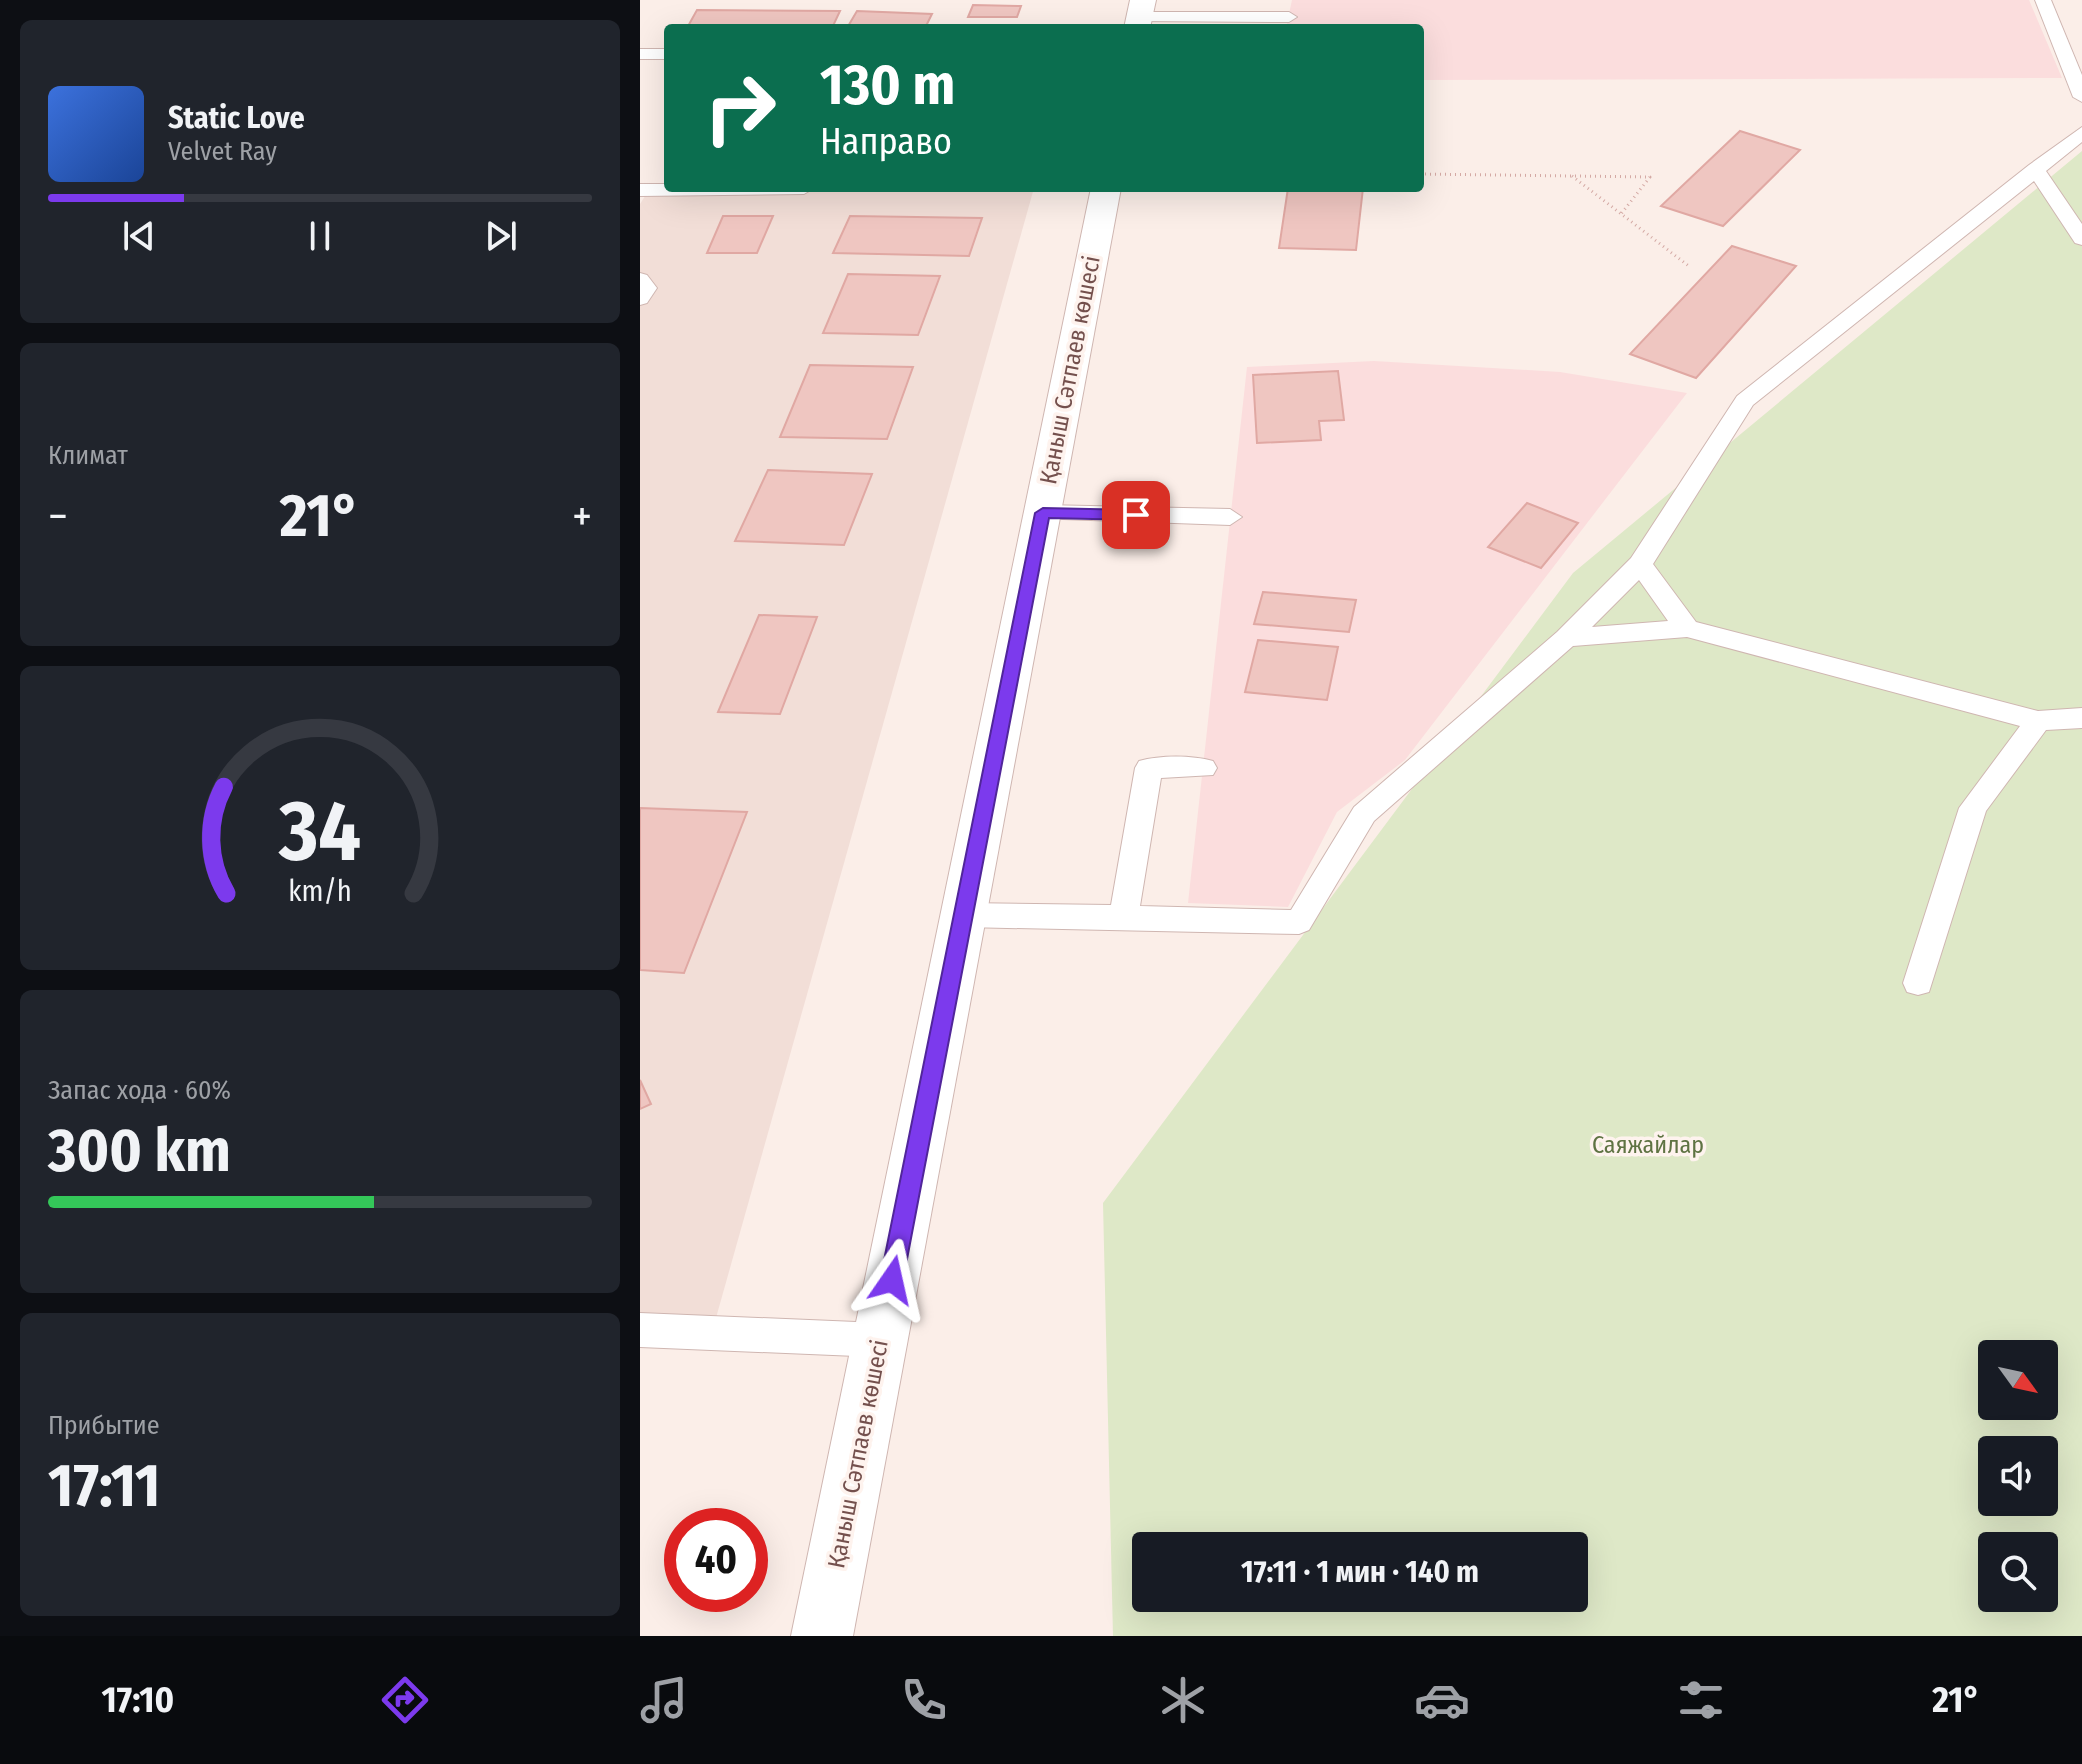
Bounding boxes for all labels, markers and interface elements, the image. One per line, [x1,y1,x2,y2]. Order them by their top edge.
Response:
text: 130 m [820,52,955,119]
icon: right [688,56,792,160]
text: Static Love [168,100,305,136]
text: Направо [820,120,952,164]
text: Velvet Ray [168,136,277,167]
icon: previous [117,214,161,258]
icon: pause [298,214,342,258]
icon: next [479,214,523,258]
street label: Қаныш Сәтпаев көшесі [1034,253,1106,487]
text: Климат [48,440,128,471]
text: 21° [280,480,360,552]
pin [1102,481,1170,549]
text: − [48,490,68,543]
text: + [572,490,592,543]
icon: arrive [1114,493,1158,537]
text: 34 [278,782,361,882]
text: km/h [288,874,352,909]
text: Запас хода · 60% [48,1075,231,1106]
text: 300 km [48,1115,231,1187]
park label: Саяжайлар [1592,1131,1704,1159]
position arrow [850,1238,934,1322]
street label: Қаныш Сәтпаев көшесі [822,1337,894,1571]
north arrow [1978,1340,2058,1420]
map controls [1978,1340,2058,1612]
text: Прибытие [48,1410,160,1441]
button: sound [1978,1436,2058,1516]
text: 17:11 [48,1450,160,1522]
speed limit sign: 40 [664,1508,768,1612]
button: search [1978,1532,2058,1612]
text: 17:11 · 1 мин · 140 m [1241,1554,1479,1590]
icon: directions [377,1672,433,1728]
icon: music [636,1672,692,1728]
icon: phone [896,1672,952,1728]
icon: climate [1155,1672,1211,1728]
icon: car [1414,1672,1470,1728]
icon: filters [1673,1672,1729,1728]
text: 17:10 [102,1678,174,1722]
text: 21° [1932,1678,1980,1722]

